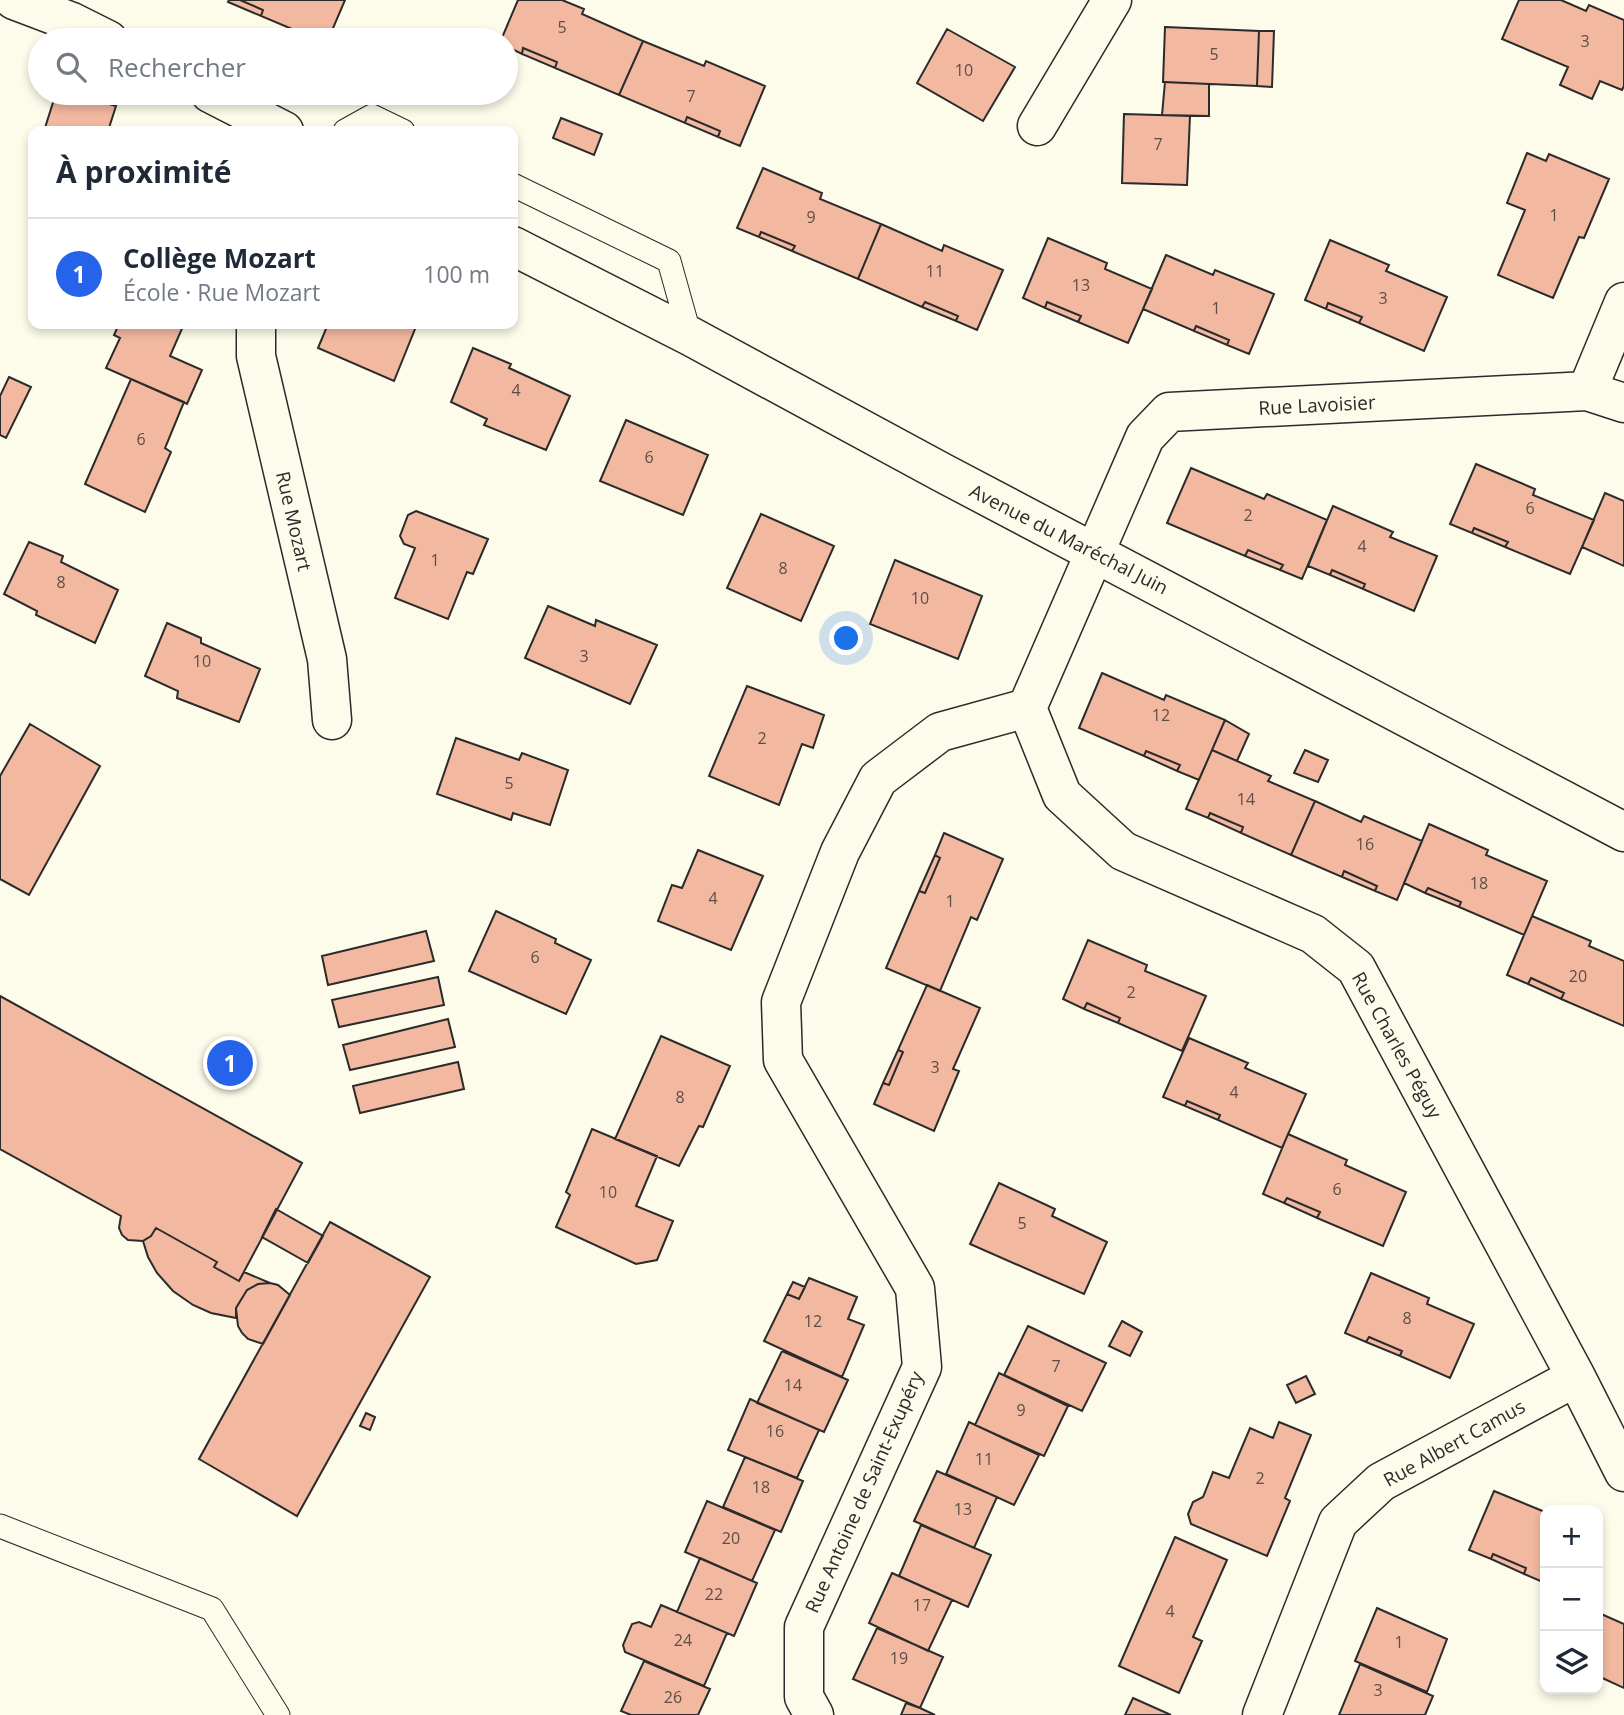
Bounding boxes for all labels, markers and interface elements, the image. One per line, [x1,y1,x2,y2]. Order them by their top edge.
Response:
house number: 5 [557,16,567,38]
search box [28,28,518,105]
house number: 3 [1580,30,1590,52]
house number: 5 [1209,43,1219,65]
icon: search [52,48,90,86]
text: Rechercher [108,49,246,85]
house number: 10 [955,59,973,81]
house number: 7 [686,85,696,107]
house number: 7 [1153,133,1163,155]
text: À proximité [56,151,232,192]
house number: 1 [1549,204,1559,226]
house number: 9 [806,206,816,228]
text: Collège Mozart [123,240,316,276]
text: 1 [72,258,86,290]
text: 100 m [423,258,490,290]
house number: 11 [926,260,944,282]
house number: 13 [1072,274,1090,296]
text: École · Rue Mozart [123,276,320,308]
house number: 3 [1378,287,1388,309]
house number: 1 [1211,297,1221,319]
house number: 4 [511,379,521,401]
street label: Rue Lavoisier [1258,389,1377,421]
house number: 6 [136,428,146,450]
house number: 6 [644,446,654,468]
street label: Rue Mozart [270,469,318,574]
street label: Avenue du Maréchal Juin [965,478,1173,600]
house number: 6 [1525,497,1535,519]
house number: 2 [1243,504,1253,526]
house number: 4 [1357,535,1367,557]
house number: 1 [430,549,440,571]
house number: 8 [778,557,788,579]
house number: 8 [56,571,66,593]
house number: 10 [911,587,929,609]
your location [829,621,863,655]
house number: 3 [579,645,589,667]
house number: 10 [193,650,211,672]
house number: 12 [1152,704,1170,726]
house number: 2 [757,727,767,749]
house number: 5 [504,772,514,794]
house number: 14 [1237,788,1255,810]
house number: 16 [1356,833,1374,855]
house number: 18 [1470,872,1488,894]
house number: 4 [708,887,718,909]
house number: 1 [945,890,955,912]
house number: 6 [530,946,540,968]
house number: 20 [1569,965,1587,987]
street label: Rue Charles Péguy [1346,967,1448,1123]
house number: 2 [1126,981,1136,1003]
pin: 1 [207,1037,253,1089]
house number: 3 [930,1056,940,1078]
house number: 4 [1229,1081,1239,1103]
house number: 8 [675,1086,685,1108]
house number: 6 [1332,1178,1342,1200]
house number: 10 [599,1181,617,1203]
house number: 5 [1017,1212,1027,1234]
house number: 8 [1402,1307,1412,1329]
house number: 12 [804,1310,822,1332]
house number: 7 [1051,1355,1061,1377]
street label: Rue Antoine de Saint-Exupéry [799,1367,929,1617]
house number: 14 [784,1374,802,1396]
street label: Rue Albert Camus [1378,1393,1530,1493]
house number: 9 [1016,1399,1026,1421]
house number: 16 [766,1420,784,1442]
house number: 11 [975,1448,993,1470]
house number: 2 [1255,1467,1265,1489]
house number: 18 [752,1476,770,1498]
house number: 13 [954,1498,972,1520]
map controls [1540,1505,1603,1694]
button: + [1540,1505,1603,1568]
house number: 20 [722,1527,740,1549]
button: − [1540,1568,1603,1631]
house number: 22 [705,1583,723,1605]
house number: 17 [913,1594,931,1616]
house number: 4 [1165,1600,1175,1622]
house number: 24 [674,1629,692,1651]
house number: 1 [1394,1631,1404,1653]
button: layers [1540,1631,1603,1694]
house number: 19 [890,1647,908,1669]
house number: 3 [1373,1679,1383,1701]
house number: 26 [664,1686,682,1708]

